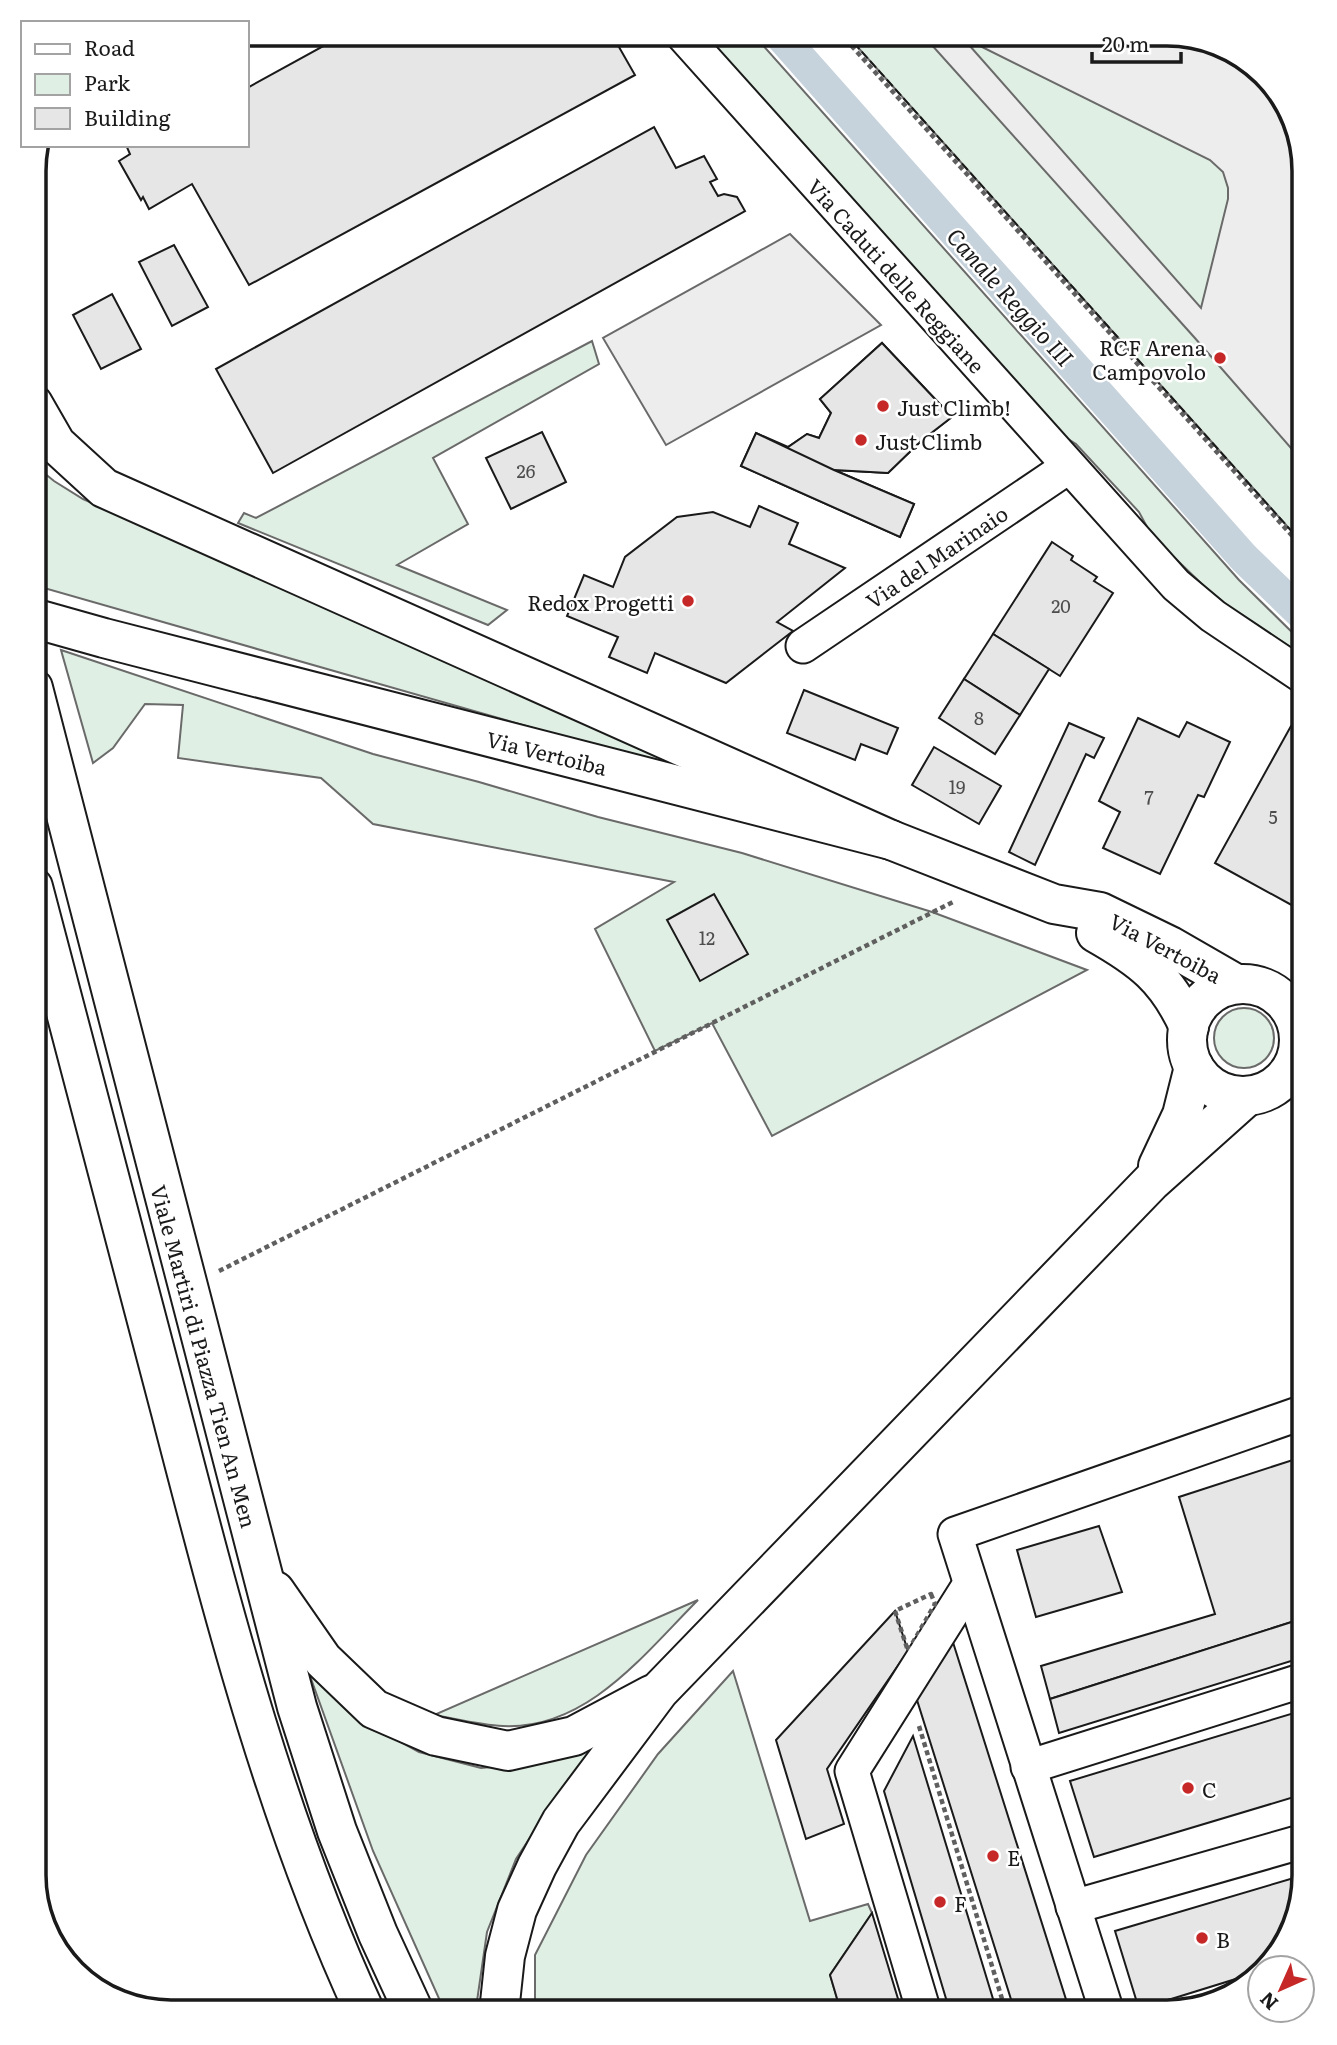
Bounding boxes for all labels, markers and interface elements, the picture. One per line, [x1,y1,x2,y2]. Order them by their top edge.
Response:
legend [21,21,248,147]
scale bar [1092,21,1181,65]
text: 20 m [1102,27,1149,58]
text: Road [84,31,135,62]
text: Park [84,66,130,97]
text: Building [84,101,171,132]
street label: Via Caduti delle Reggiane [801,171,993,379]
water label: Canale Reggio III [940,220,1082,372]
place label: RCF Arena Campovolo [1092,331,1207,386]
marker: RCF Arena Campovolo [1212,350,1228,366]
place label: Just Climb! [897,391,1011,422]
marker: Just Climb! [875,398,891,414]
place label: Just Climb [875,425,982,456]
marker: Just Climb [853,432,869,448]
house number: 26 [517,457,536,484]
street label: Via del Marinaio [859,497,1013,615]
place label: Redox Progetti [527,586,674,617]
house number: 20 [1051,592,1071,619]
marker: Redox Progetti [680,593,696,609]
house number: 8 [974,704,984,731]
street label: Via Vertoiba [484,722,611,782]
house number: 19 [949,773,965,800]
house number: 7 [1144,783,1154,810]
house number: 5 [1268,803,1278,830]
street label: Via Vertoiba [1104,904,1228,990]
house number: 12 [699,924,715,951]
street label: Viale Martiri di Piazza Tien An Men [144,1181,266,1531]
place label: C [1202,1773,1217,1804]
marker: C [1180,1780,1196,1796]
place label: E [1007,1841,1020,1872]
marker: E [985,1848,1001,1864]
place label: F [954,1887,967,1918]
marker: F [932,1894,948,1910]
place label: B [1216,1923,1230,1954]
marker: B [1194,1930,1210,1946]
north arrow [1246,1954,1316,2024]
text: N [1253,1986,1284,2017]

